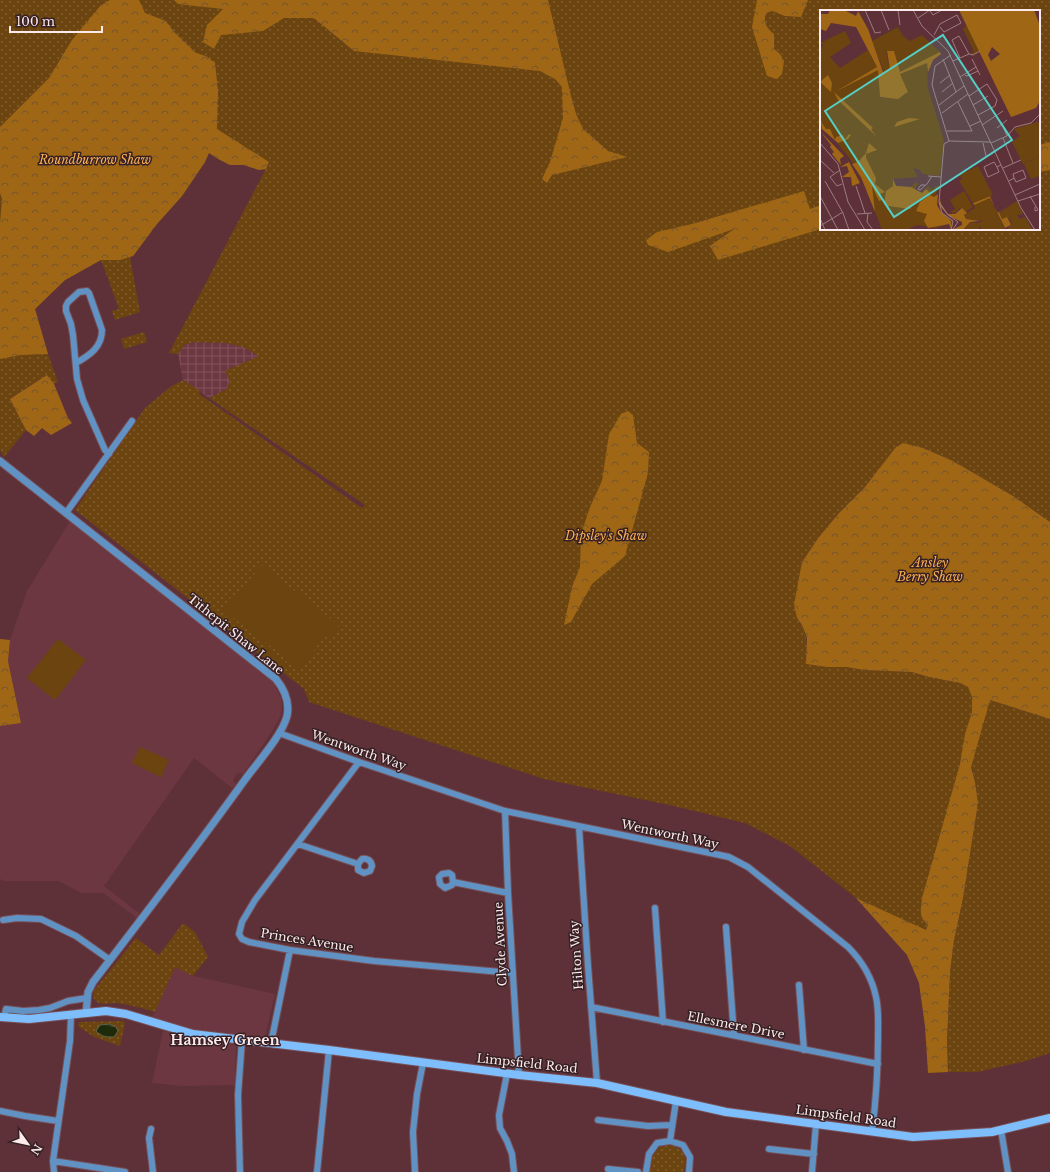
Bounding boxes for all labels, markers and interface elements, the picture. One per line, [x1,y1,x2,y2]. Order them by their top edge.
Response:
scale bar [10,8,102,34]
inset map [820,10,1040,230]
text: 100 m [16,14,55,29]
park label: Roundburrow Shaw [38,152,151,167]
park label: Dipsley's Shaw [564,528,647,543]
park label: Ansley Berry Shaw [896,555,963,584]
street label: Tithepit Shaw Lane [185,591,287,678]
street label: Wentworth Way [309,726,409,773]
street label: Wentworth Way [619,816,720,852]
street label: Clyde Avenue [490,901,510,987]
street label: Hilton Way [566,919,586,990]
street label: Princes Avenue [260,925,355,955]
street label: Ellesmere Drive [686,1008,786,1042]
district label: Hamsey Green [170,1031,280,1049]
street label: Limpsfield Road [476,1050,578,1076]
street label: Limpsfield Road [795,1102,897,1130]
north arrow [8,1124,48,1164]
text: N [27,1141,45,1158]

